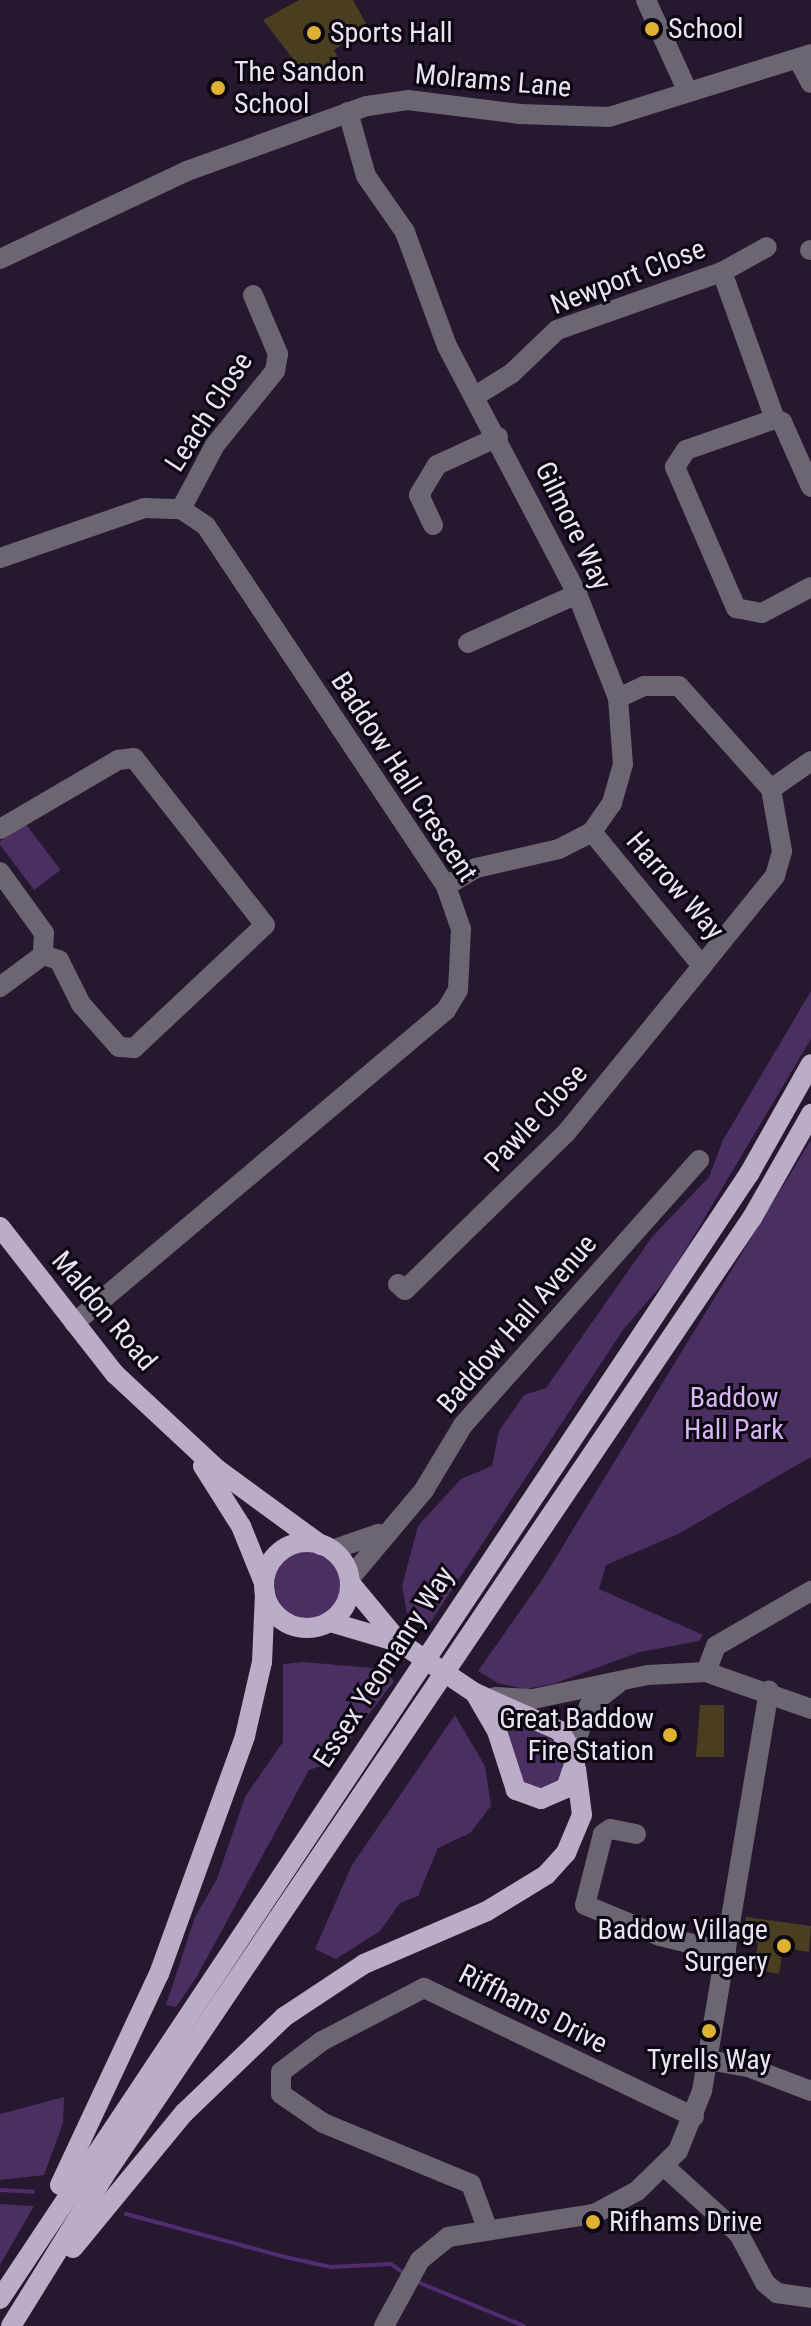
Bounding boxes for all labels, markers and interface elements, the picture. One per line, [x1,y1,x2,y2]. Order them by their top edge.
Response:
place label: School [668,12,744,46]
place label: Sports Hall [330,16,453,50]
marker: School [643,20,661,38]
marker: Sports Hall [305,24,323,42]
place label: The Sandon School [234,55,365,121]
street label: Molrams Lane [413,57,573,105]
marker: The Sandon School [209,79,227,97]
street label: Newport Close [546,232,710,322]
street label: Leach Close [158,346,260,478]
street label: Gilmore Way [528,457,618,595]
street label: Baddow Hall Crescent [324,666,484,888]
street label: Harrow Way [619,825,731,947]
street label: Pawle Close [478,1057,594,1179]
street label: Baddow Hall Avenue [430,1228,604,1420]
street label: Maldon Road [44,1245,164,1377]
park label: Baddow Hall Park [684,1381,784,1447]
street label: Essex Yeomanry Way [306,1560,462,1774]
place label: Great Baddow Fire Station [499,1702,654,1768]
marker: Great Baddow Fire Station [661,1726,679,1744]
place label: Baddow Village Surgery [598,1913,768,1979]
marker: Baddow Village Surgery [775,1937,793,1955]
street label: Riffhams Drive [453,1957,613,2061]
marker: Tyrells Way [700,2022,718,2040]
place label: Tyrells Way [647,2043,771,2077]
place label: Rifhams Drive [609,2205,762,2239]
marker: Rifhams Drive [584,2213,602,2231]

